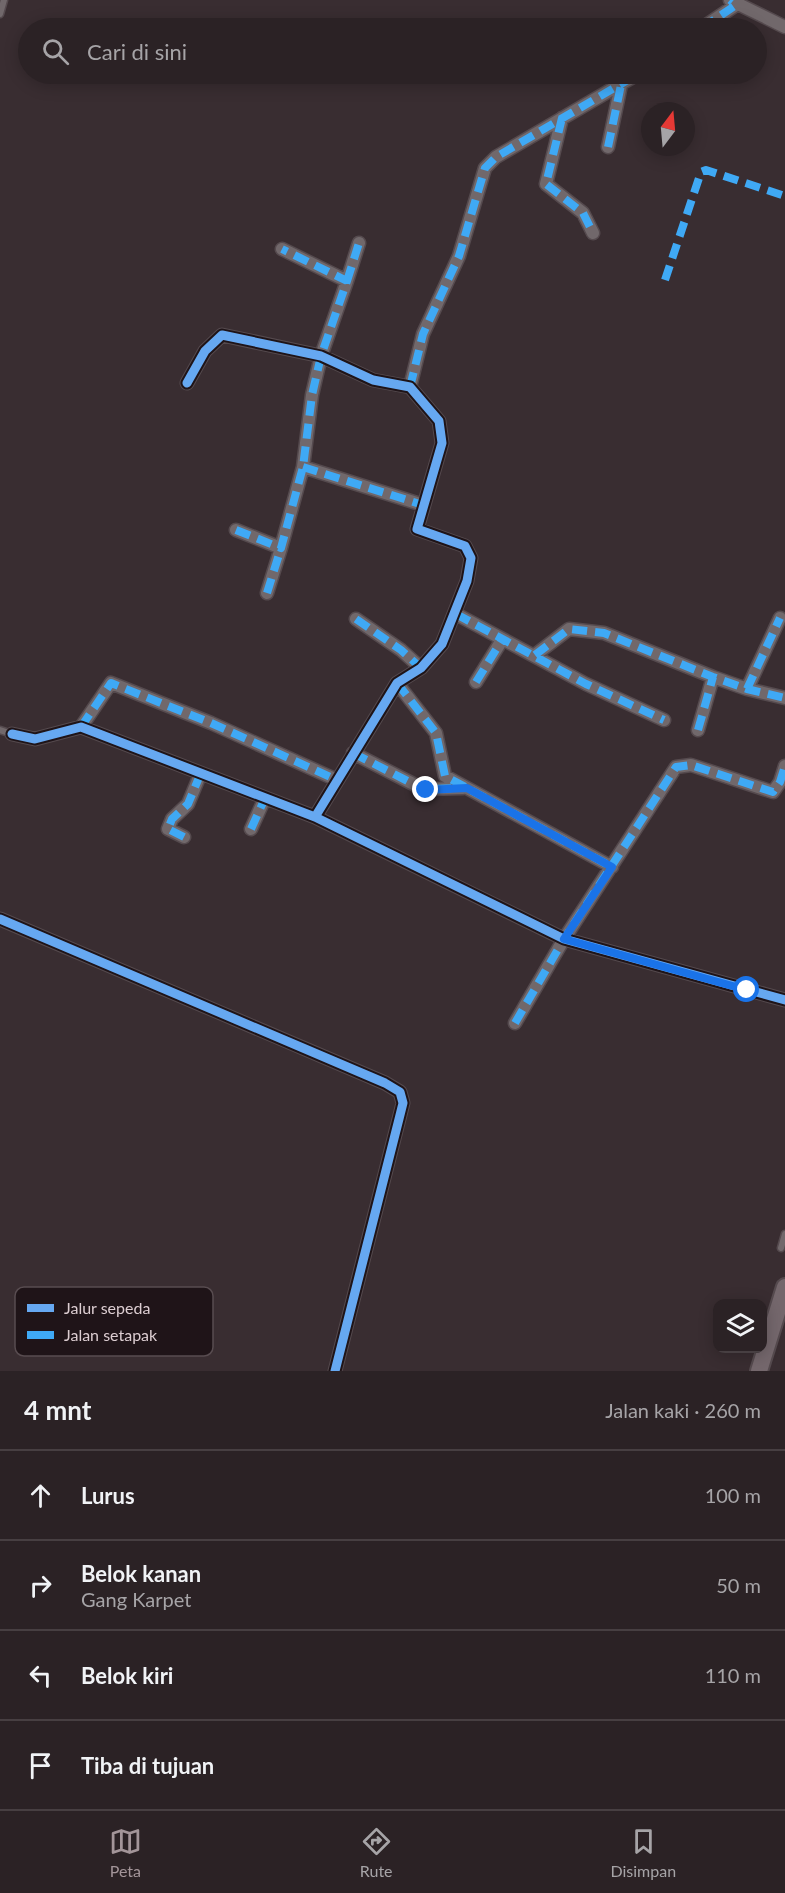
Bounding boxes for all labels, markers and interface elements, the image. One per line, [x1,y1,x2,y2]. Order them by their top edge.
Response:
search box [18,18,767,84]
icon: search [39,35,72,68]
text: Cari di sini [87,38,187,65]
north arrow [641,102,695,156]
route end [412,776,438,802]
route start [733,976,759,1002]
legend [15,1287,213,1356]
text: Jalur sepeda [64,1298,150,1317]
map controls [713,1299,767,1353]
button: layers [713,1299,767,1353]
text: Jalan setapak [64,1325,158,1344]
text: 4 mnt [24,1394,91,1426]
text: Jalan kaki · 260 m [605,1398,761,1422]
icon: ahead [24,1479,57,1512]
text: Lurus [81,1482,135,1509]
text: 100 m [705,1483,761,1507]
text: Belok kanan [81,1560,201,1587]
icon: right [24,1569,57,1602]
text: 50 m [716,1573,761,1597]
text: Gang Karpet [81,1587,191,1611]
icon: left [24,1659,57,1692]
text: Belok kiri [81,1662,173,1689]
text: 110 m [705,1663,761,1687]
icon: arrive [24,1749,57,1782]
text: Tiba di tujuan [81,1752,214,1779]
tab: Peta [109,1825,142,1880]
tab: Rute [360,1825,393,1880]
tab: Disimpan [610,1825,676,1880]

